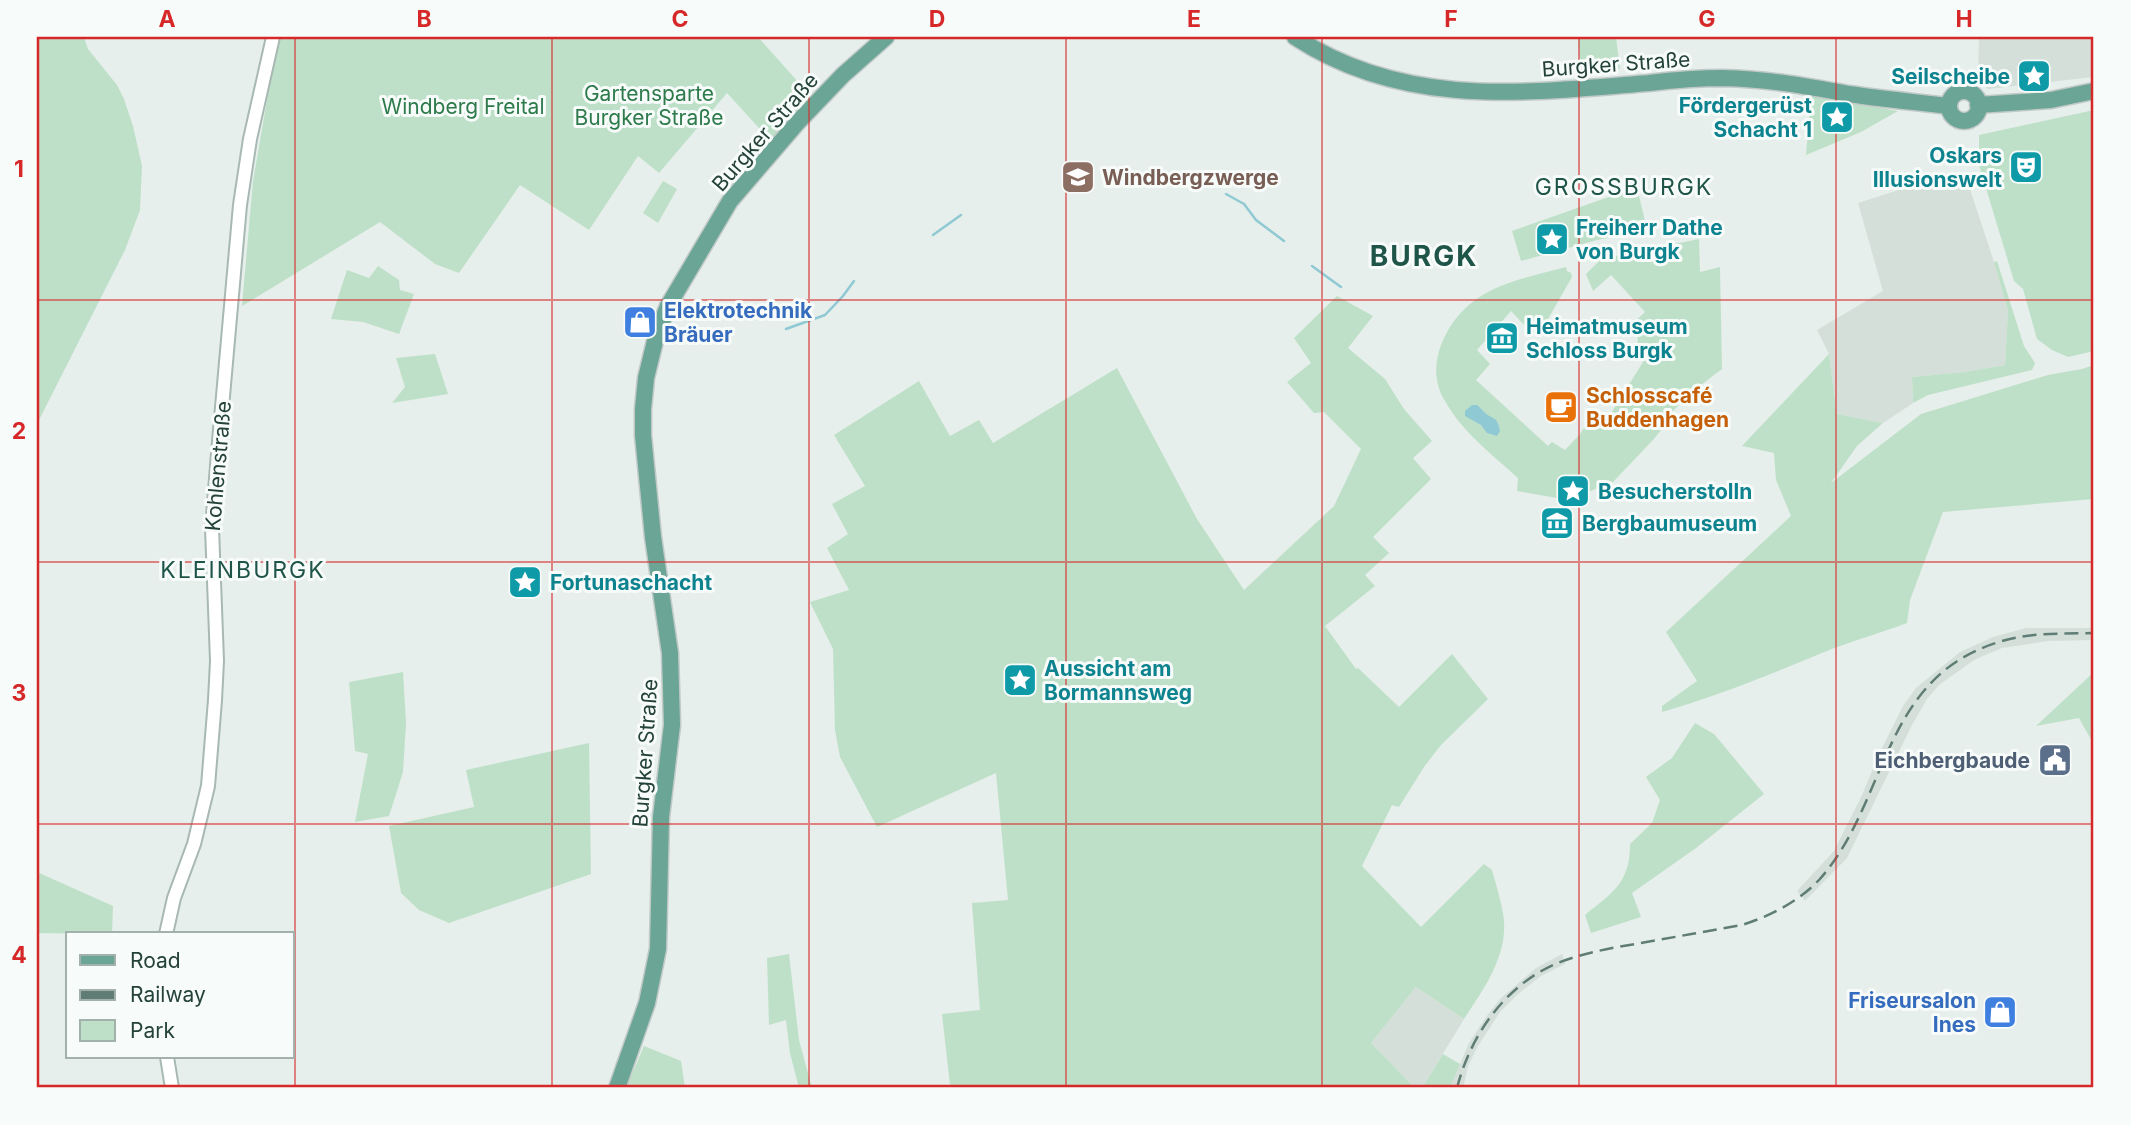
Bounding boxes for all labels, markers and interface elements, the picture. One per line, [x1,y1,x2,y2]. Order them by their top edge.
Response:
text: A [158,5,176,33]
text: B [416,5,432,33]
text: C [671,5,689,33]
text: D [929,5,945,33]
text: E [1187,5,1201,33]
text: F [1444,5,1458,33]
text: G [1698,5,1716,33]
text: H [1955,5,1973,33]
street label: Burgker Straße [1541,46,1691,82]
place icon: Seilscheibe [2015,57,2053,95]
place label: Seilscheibe [1891,64,2010,89]
street label: Burgker Straße [707,68,823,196]
park label: Gartensparte Burgker Straße [575,81,723,130]
place label: Fördergerüst Schacht 1 [1679,93,1812,142]
park label: Windberg Freital [381,94,545,119]
place icon: Fördergerüst Schacht 1 [1818,98,1856,136]
place label: Oskars Illusionswelt [1873,143,2002,192]
theatre icon: Oskars Illusionswelt [2007,148,2045,186]
text: 1 [14,155,24,183]
school or university icon: Windbergzwerge [1059,158,1097,196]
place label: Windbergzwerge [1102,165,1279,190]
district label: GROSSBURGK [1535,173,1713,201]
place label: Freiherr Dathe von Burgk [1576,215,1723,264]
place icon: Freiherr Dathe von Burgk [1533,220,1571,258]
district label: BURGK [1370,239,1478,273]
place label: Elektrotechnik Bräuer [664,298,813,347]
shop icon: Elektrotechnik Bräuer [621,303,659,341]
place label: Heimatmuseum Schloss Burgk [1526,314,1688,363]
museum icon: Heimatmuseum Schloss Burgk [1483,319,1521,357]
place label: Schlosscafé Buddenhagen [1586,383,1729,432]
cafe icon: Schlosscafé Buddenhagen [1542,388,1580,426]
street label: Kohlenstraße [200,400,236,532]
text: 2 [12,417,26,445]
place icon: Besucherstolln [1554,472,1592,510]
place label: Besucherstolln [1598,479,1752,504]
museum icon: Bergbaumuseum [1538,504,1576,542]
place label: Bergbaumuseum [1582,511,1757,536]
district label: KLEINBURGK [160,556,326,584]
place icon: Fortunaschacht [506,563,544,601]
place label: Fortunaschacht [550,570,712,595]
place label: Aussicht am Bormannsweg [1044,656,1192,705]
place icon: Aussicht am Bormannsweg [1001,661,1039,699]
street label: Burgker Straße [627,678,663,828]
text: 3 [12,679,26,707]
public building icon: Eichbergbaude [2036,741,2074,779]
place label: Eichbergbaude [1875,748,2030,773]
legend [66,932,294,1058]
text: 4 [11,941,27,969]
text: Road [130,948,181,973]
text: Railway [130,982,206,1007]
place label: Friseursalon Ines [1848,988,1976,1037]
shop icon: Friseursalon Ines [1981,993,2019,1031]
text: Park [130,1018,175,1043]

